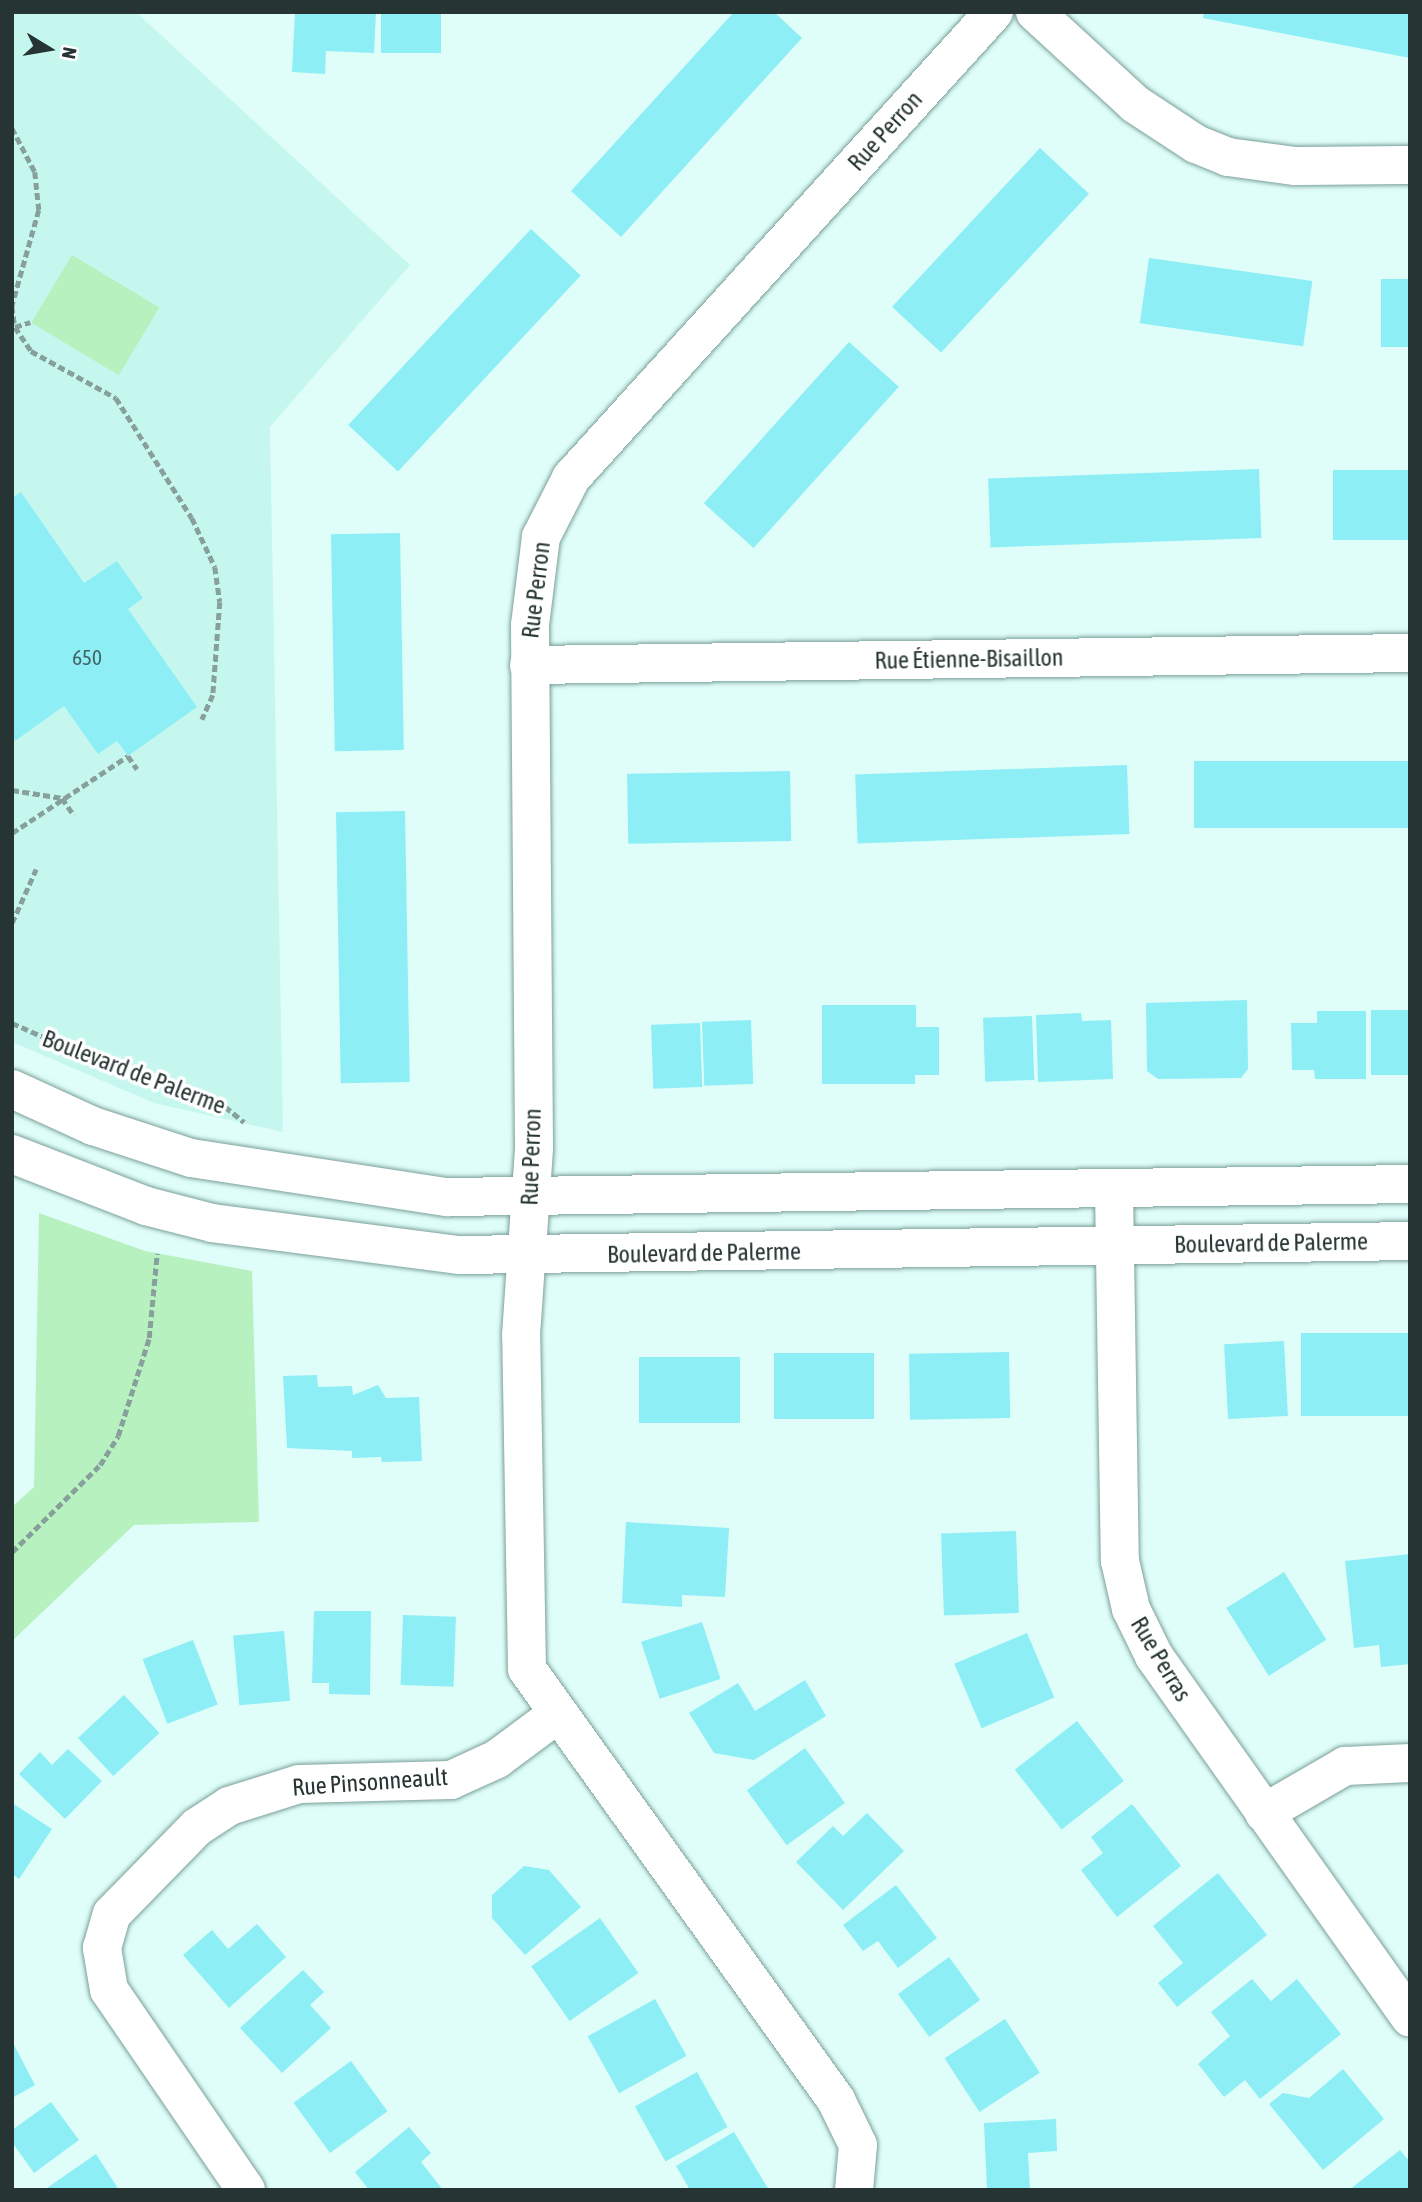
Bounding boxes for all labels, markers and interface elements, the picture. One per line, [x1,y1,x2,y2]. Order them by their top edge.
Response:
north arrow [14,14,84,84]
text: N [58,45,81,61]
street label: Rue Perron [842,85,928,177]
street label: Rue Perron [516,540,556,640]
street label: Rue Étienne-Bisaillon [874,643,1064,675]
house number: 650 [72,644,102,670]
street label: Boulevard de Palerme [38,1024,230,1120]
street label: Rue Perron [515,1108,547,1206]
street label: Boulevard de Palerme [1174,1227,1368,1259]
street label: Boulevard de Palerme [607,1237,801,1269]
street label: Rue Perras [1125,1612,1197,1706]
street label: Rue Pinsonneault [291,1762,449,1802]

